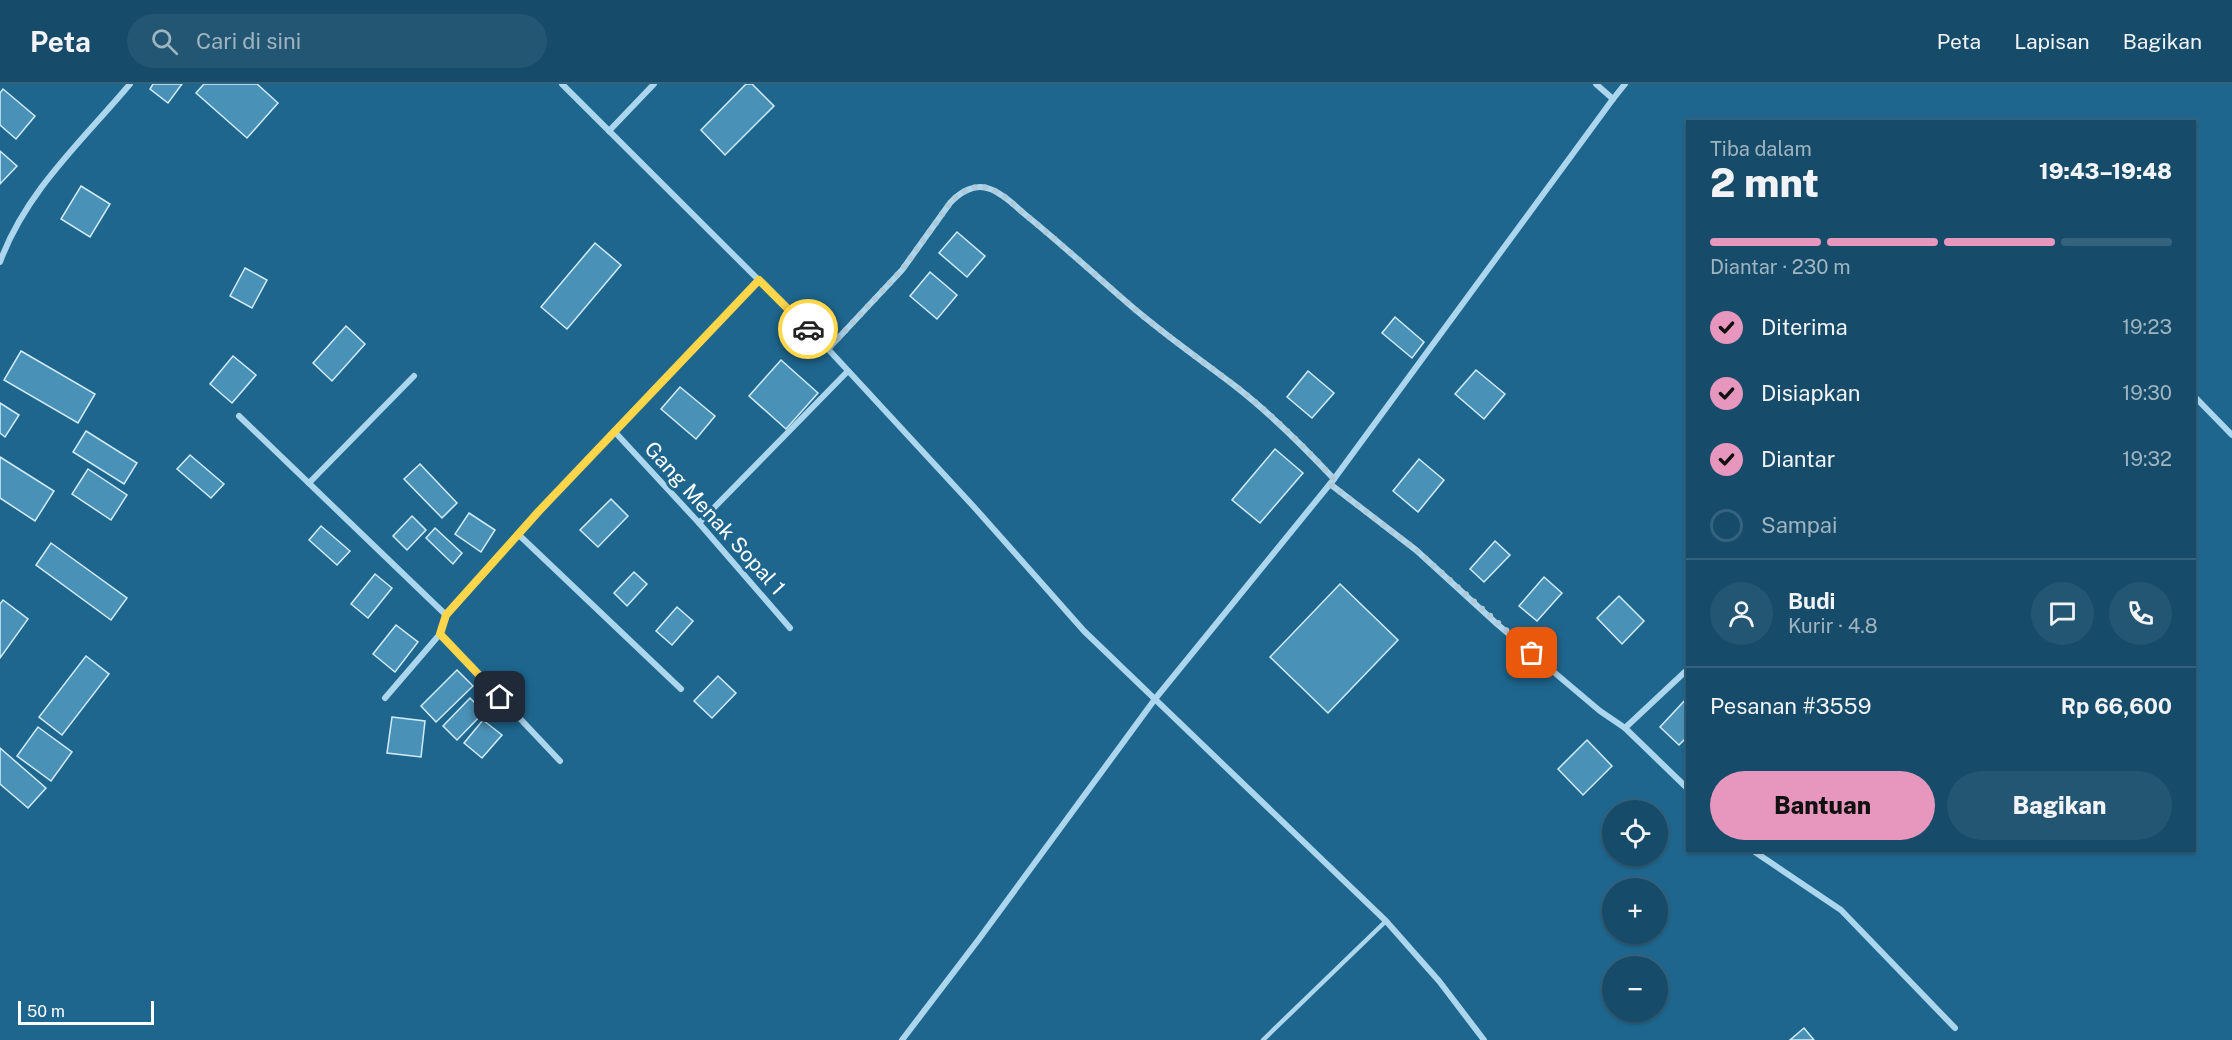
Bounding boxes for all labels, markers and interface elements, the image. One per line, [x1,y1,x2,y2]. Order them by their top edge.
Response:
search box [127,14,547,68]
text: Peta [30,25,91,58]
icon: search [148,25,181,58]
text: Cari di sini [196,28,301,54]
text: Peta [1937,29,1981,54]
text: Lapisan [2014,29,2090,54]
text: Bagikan [2123,29,2202,54]
text: Tiba dalam [1710,137,1812,161]
text: 19:43–19:48 [2039,158,2172,184]
text: 2 mnt [1710,160,1819,206]
text: Diantar · 230 m [1710,255,1851,279]
courier [778,299,838,359]
icon: check [1710,311,1743,344]
icon: car [792,313,825,346]
text: Diterima [1761,314,1848,340]
text: 19:23 [2122,315,2172,339]
icon: check [1710,377,1743,410]
text: Disiapkan [1761,380,1860,406]
text: 19:30 [2122,381,2172,405]
street label: Gang Menak Sopal 1 [639,436,791,600]
icon: check [1710,443,1743,476]
text: Diantar [1761,446,1835,472]
text: 19:32 [2122,447,2172,471]
text: Sampai [1761,512,1837,538]
button: person [1710,582,1773,645]
button: chat [2031,582,2094,645]
button: phone [2109,582,2172,645]
text: Budi [1788,588,1835,614]
text: Kurir · 4.8 [1788,614,1878,638]
pin [1506,627,1557,678]
icon: bag [1515,636,1548,669]
pin [474,671,525,722]
icon: home [483,680,516,713]
text: Pesanan #3559 [1710,693,1871,719]
text: Rp 66,600 [2061,693,2172,719]
button: Bantuan [1710,771,1935,840]
button: Bagikan [1947,771,2172,840]
map controls [1602,800,1668,1022]
button: locate [1602,800,1668,866]
button: + [1602,878,1668,944]
button: − [1602,956,1668,1022]
scale bar [18,998,154,1026]
text: 50 m [27,1002,65,1021]

